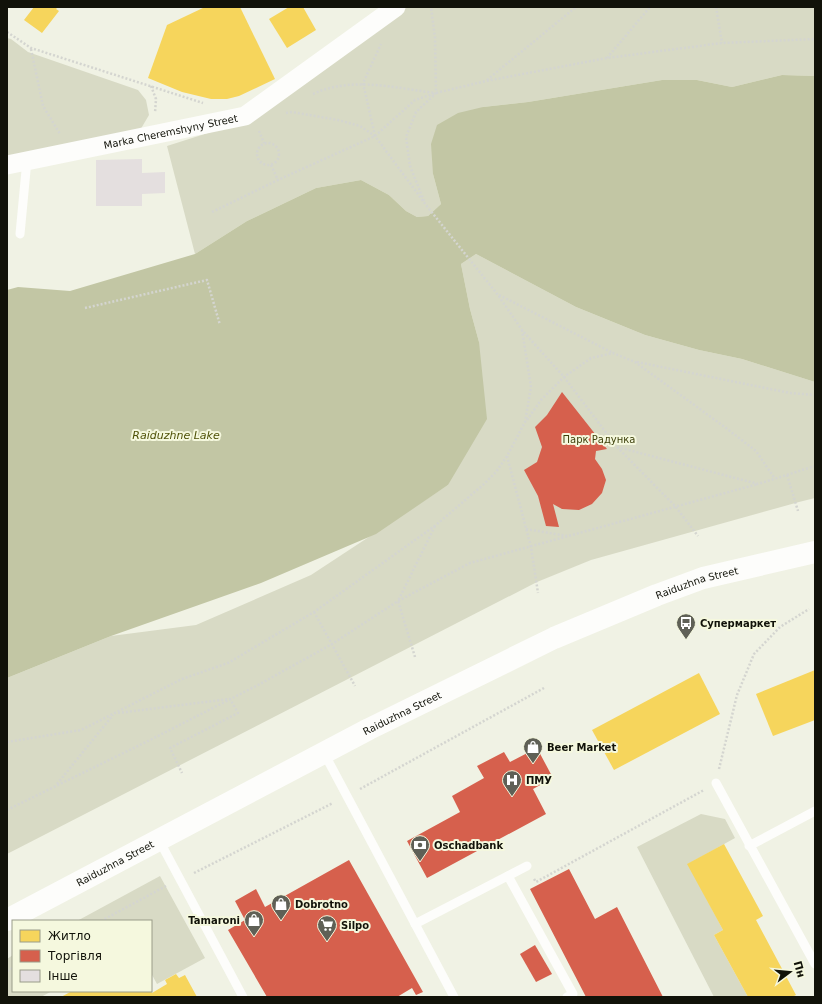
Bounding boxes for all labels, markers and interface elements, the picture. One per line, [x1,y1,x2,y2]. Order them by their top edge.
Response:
street label: Marka Cheremshyny Street [103,112,239,150]
water label: Raiduzhne Lake [132,429,220,442]
park label: Парк Радунка [563,434,635,445]
street label: Raiduzhna Street [654,565,739,601]
bus stop icon: Супермаркет [675,612,697,640]
place label: Супермаркет [700,618,776,629]
street label: Raiduzhna Street [361,689,443,737]
shop icon: Beer Market [522,736,544,764]
place label: Beer Market [547,742,616,753]
hospital icon: ПМУ [501,769,523,797]
place label: ПМУ [526,775,552,786]
bank icon: Oschadbank [409,834,431,862]
street label: Raiduzhna Street [74,838,156,888]
place label: Oschadbank [434,840,503,851]
shop icon: Dobrotno [270,893,292,921]
place label: Dobrotno [295,899,348,910]
shop icon: Tamaroni [243,909,265,937]
supermarket icon: Silpo [316,914,338,942]
place label: Tamaroni [188,915,240,926]
legend [12,920,152,992]
place label: Silpo [341,920,369,931]
text: Житло [48,929,91,943]
text: Торгівля [47,949,102,963]
north arrow [770,952,810,992]
text: Пн [791,960,808,979]
text: Інше [48,969,78,983]

